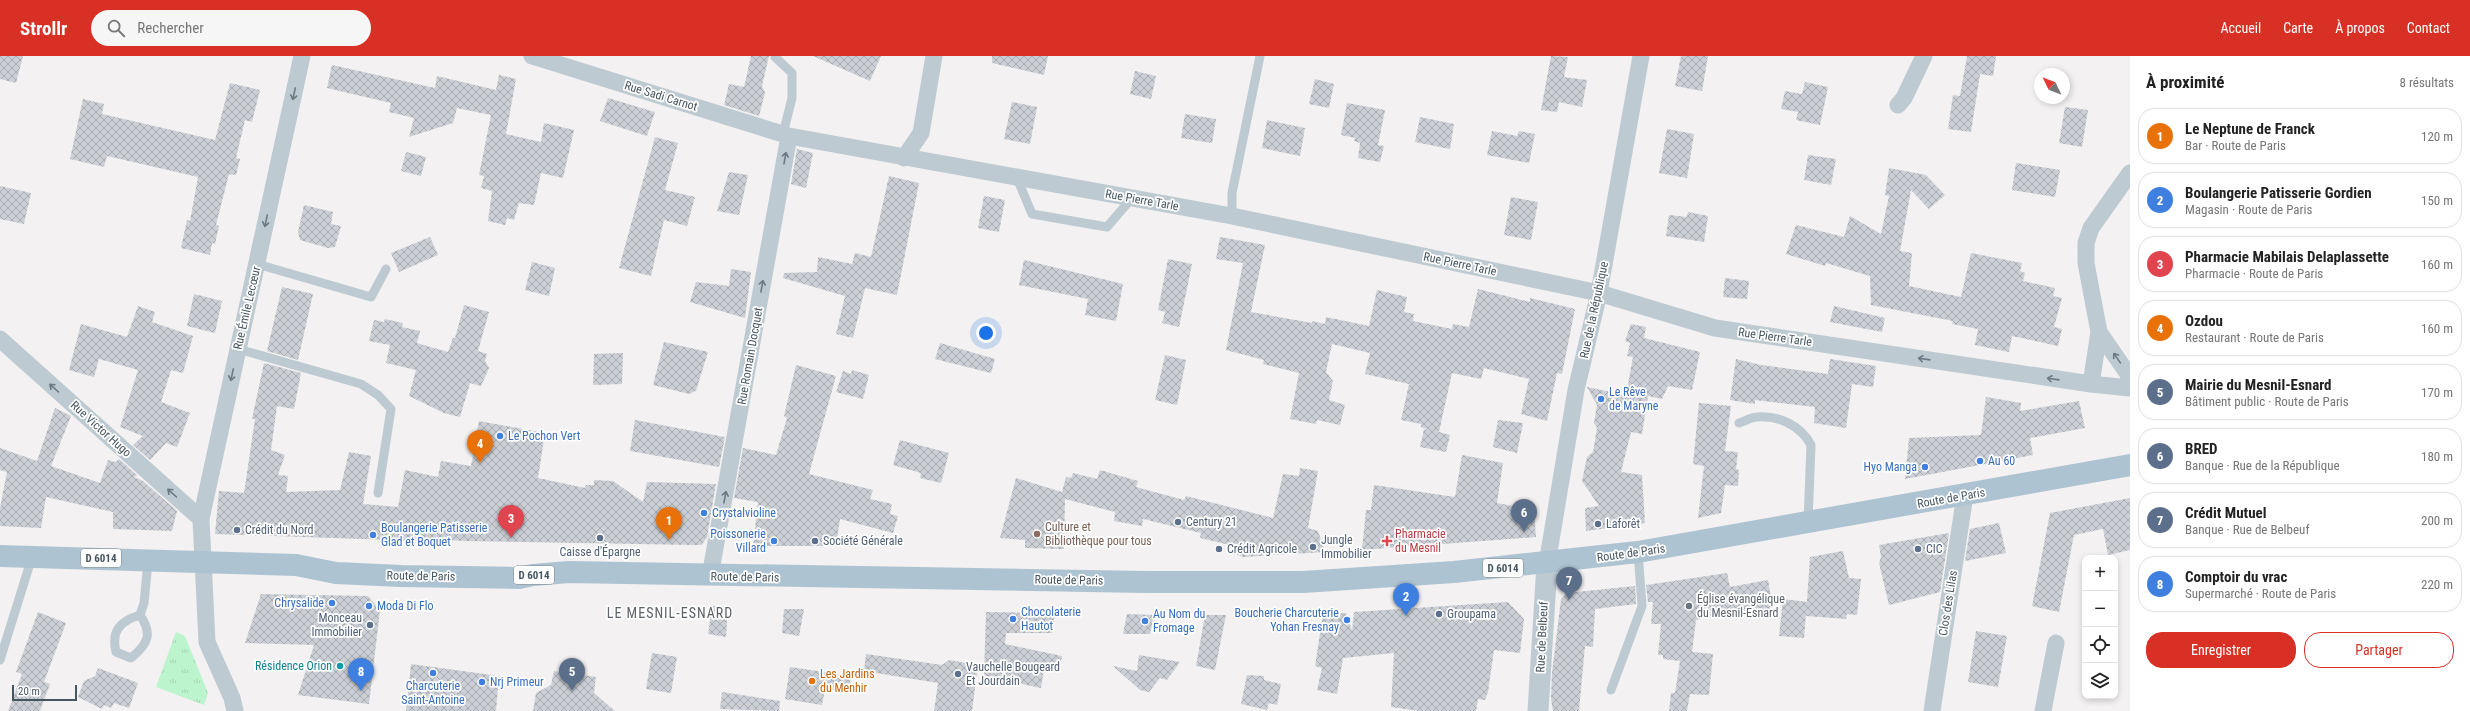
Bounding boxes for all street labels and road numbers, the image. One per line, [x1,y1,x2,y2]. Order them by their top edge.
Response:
street label: Rue Sadi Carnot [623,78,700,114]
street label: Rue Pierre Tarle [1104,187,1180,213]
street label: Rue Pierre Tarle [1422,249,1498,279]
street label: Rue de la République [1577,260,1611,360]
street label: Rue Émile Lecœur [230,264,263,351]
street label: Rue Romain Docquet [735,306,766,406]
street label: Rue Pierre Tarle [1737,325,1813,349]
street label: Rue Victor Hugo [68,398,134,460]
street label: Route de Paris [1916,485,1986,511]
street label: Route de Paris [1596,541,1666,565]
road number: D 6014 [81,549,121,567]
road number: D 6014 [1483,559,1523,577]
road number: D 6014 [514,566,554,584]
street label: Route de Paris [387,568,455,584]
street label: Route de Paris [711,569,779,585]
street label: Clos des Lilas [1936,569,1960,637]
street label: Route de Paris [1035,572,1103,588]
street label: Rue de Belbeuf [1533,601,1551,673]

